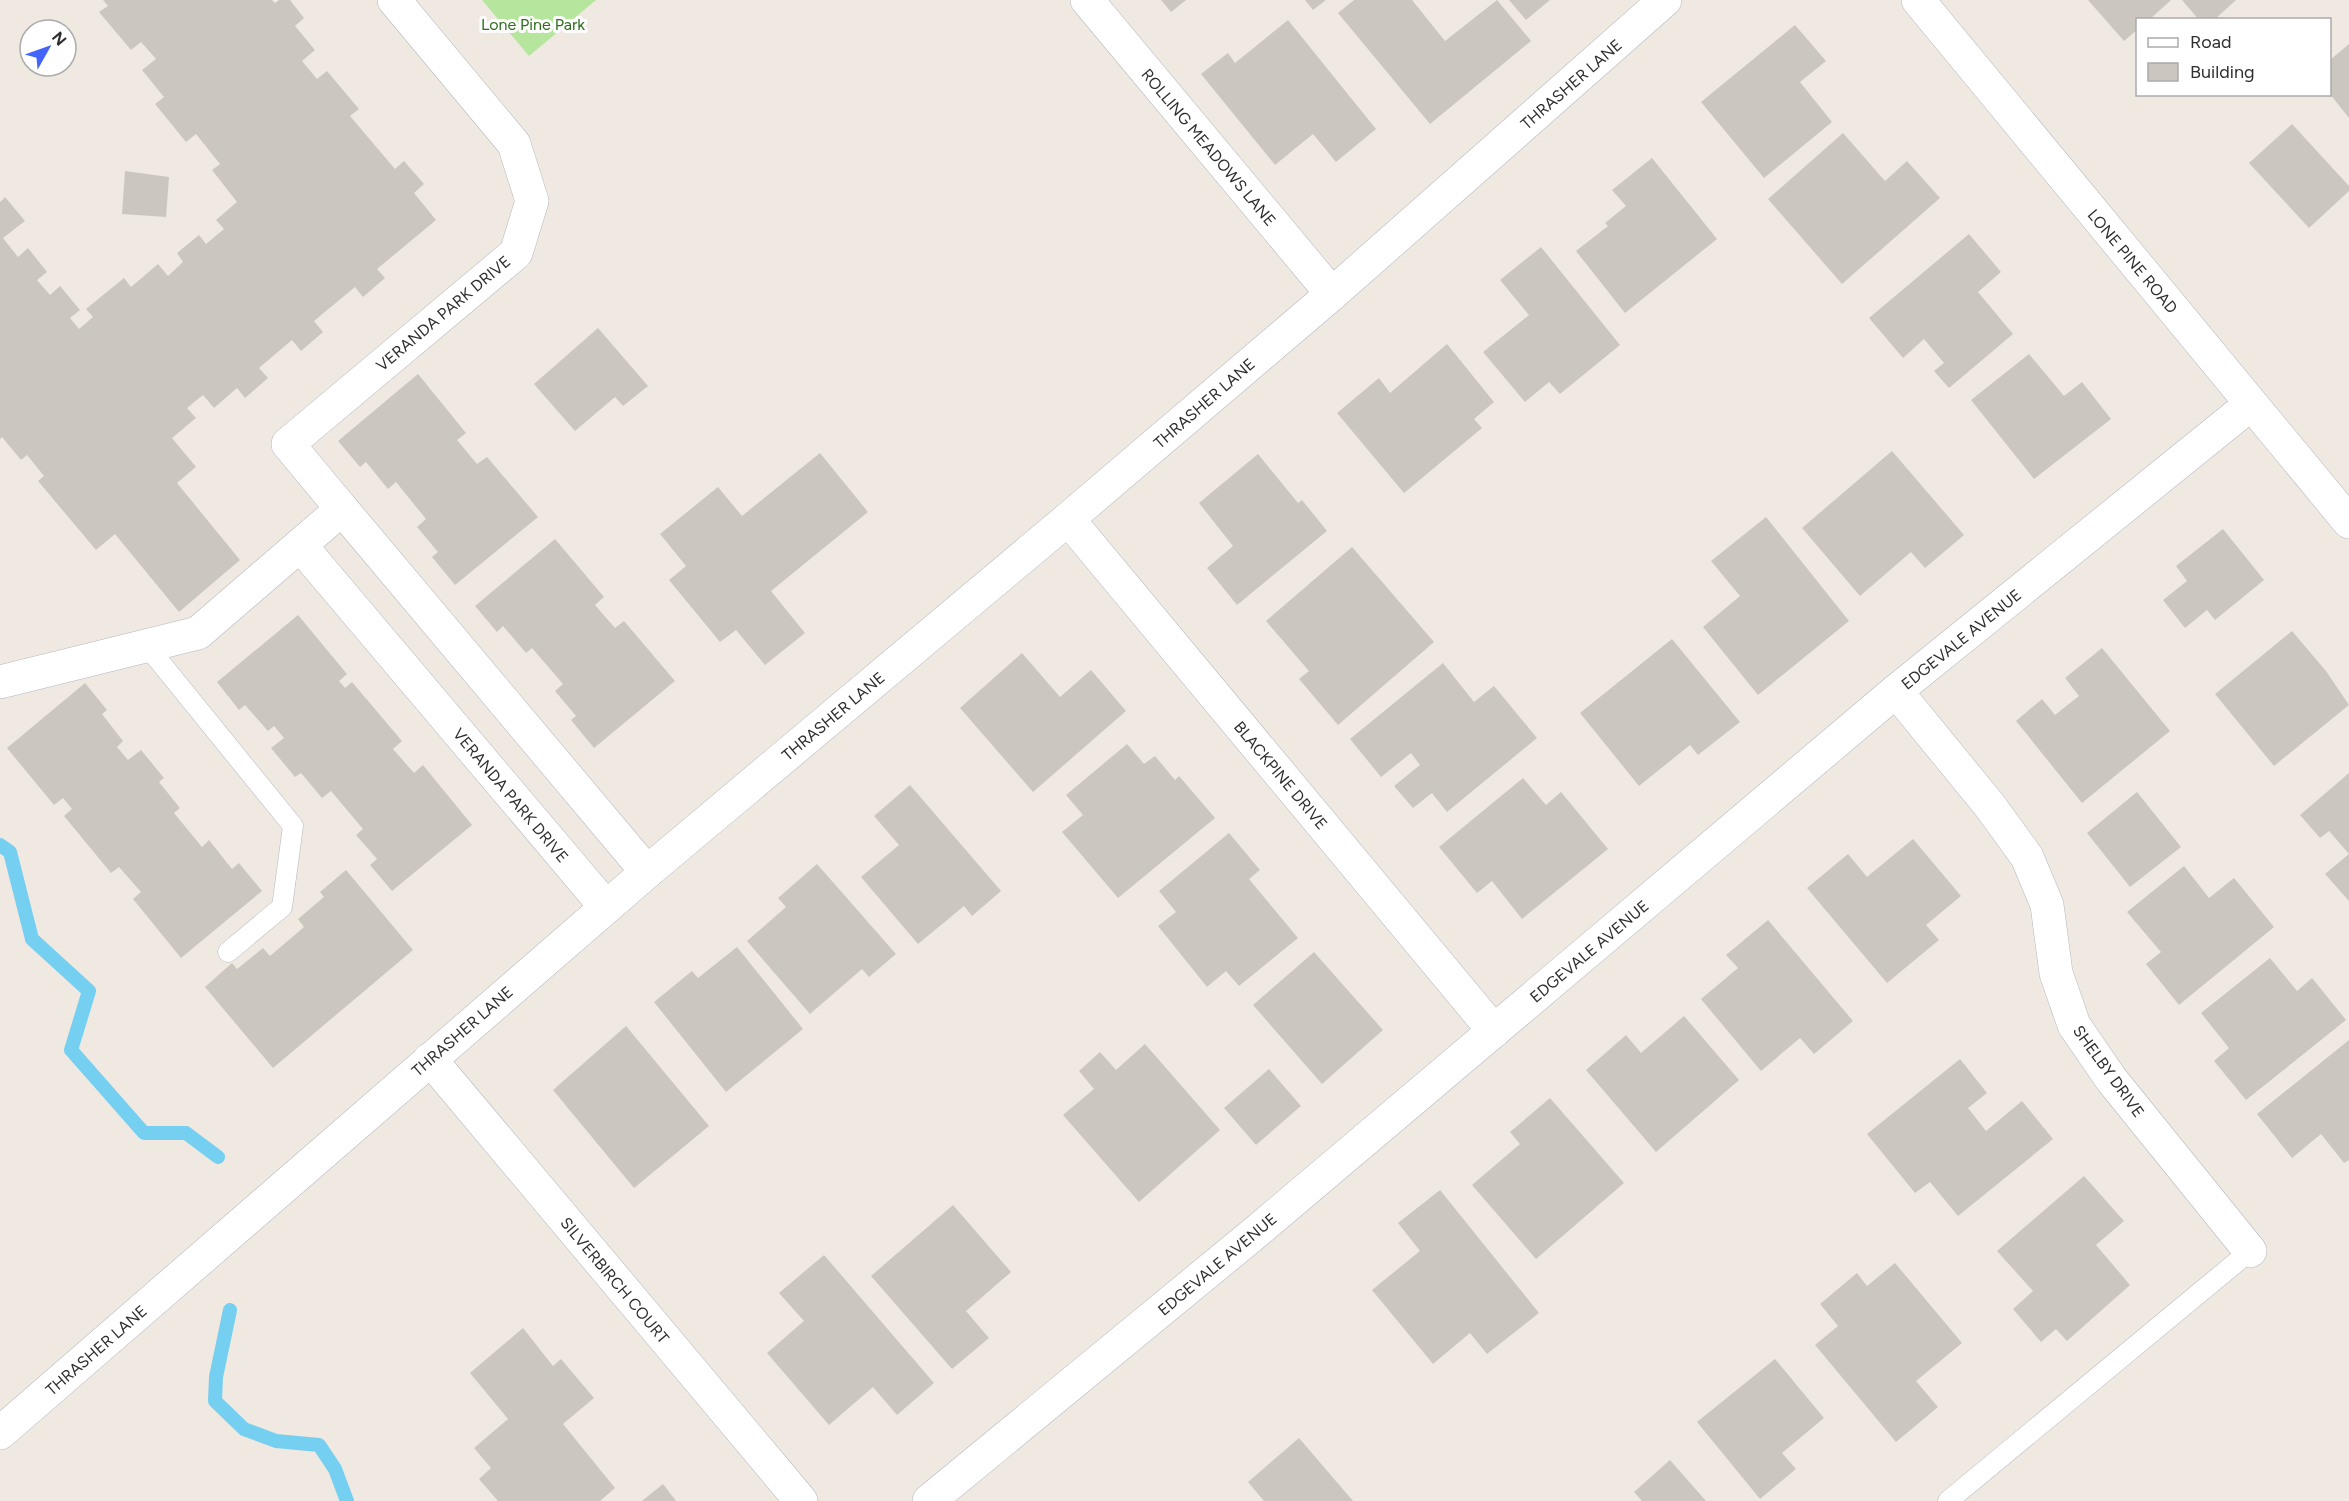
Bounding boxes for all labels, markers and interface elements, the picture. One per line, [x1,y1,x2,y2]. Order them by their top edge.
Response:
park label: Lone Pine Park [481,15,585,34]
north arrow [18,18,78,78]
legend [2136,18,2331,96]
text: N [48,28,70,50]
text: Road [2190,31,2231,53]
street label: THRASHER LANE [1517,35,1626,134]
text: Building [2190,61,2255,83]
street label: ROLLING MEADOWS LANE [1137,65,1280,230]
street label: LONE PINE ROAD [2084,205,2182,317]
street label: VERANDA PARK DRIVE [372,252,514,375]
street label: THRASHER LANE [1150,354,1259,453]
street label: EDGEVALE AVENUE [1897,585,2025,694]
street label: THRASHER LANE [778,668,888,765]
street label: BLACKPINE DRIVE [1230,717,1331,833]
street label: VERANDA PARK DRIVE [449,724,572,866]
street label: EDGEVALE AVENUE [1526,896,1652,1007]
street label: THRASHER LANE [408,982,517,1081]
street label: SHELBY DRIVE [2069,1022,2148,1121]
street label: EDGEVALE AVENUE [1154,1209,1280,1320]
street label: SILVERBIRCH COURT [556,1213,673,1347]
street label: THRASHER LANE [42,1301,151,1400]

